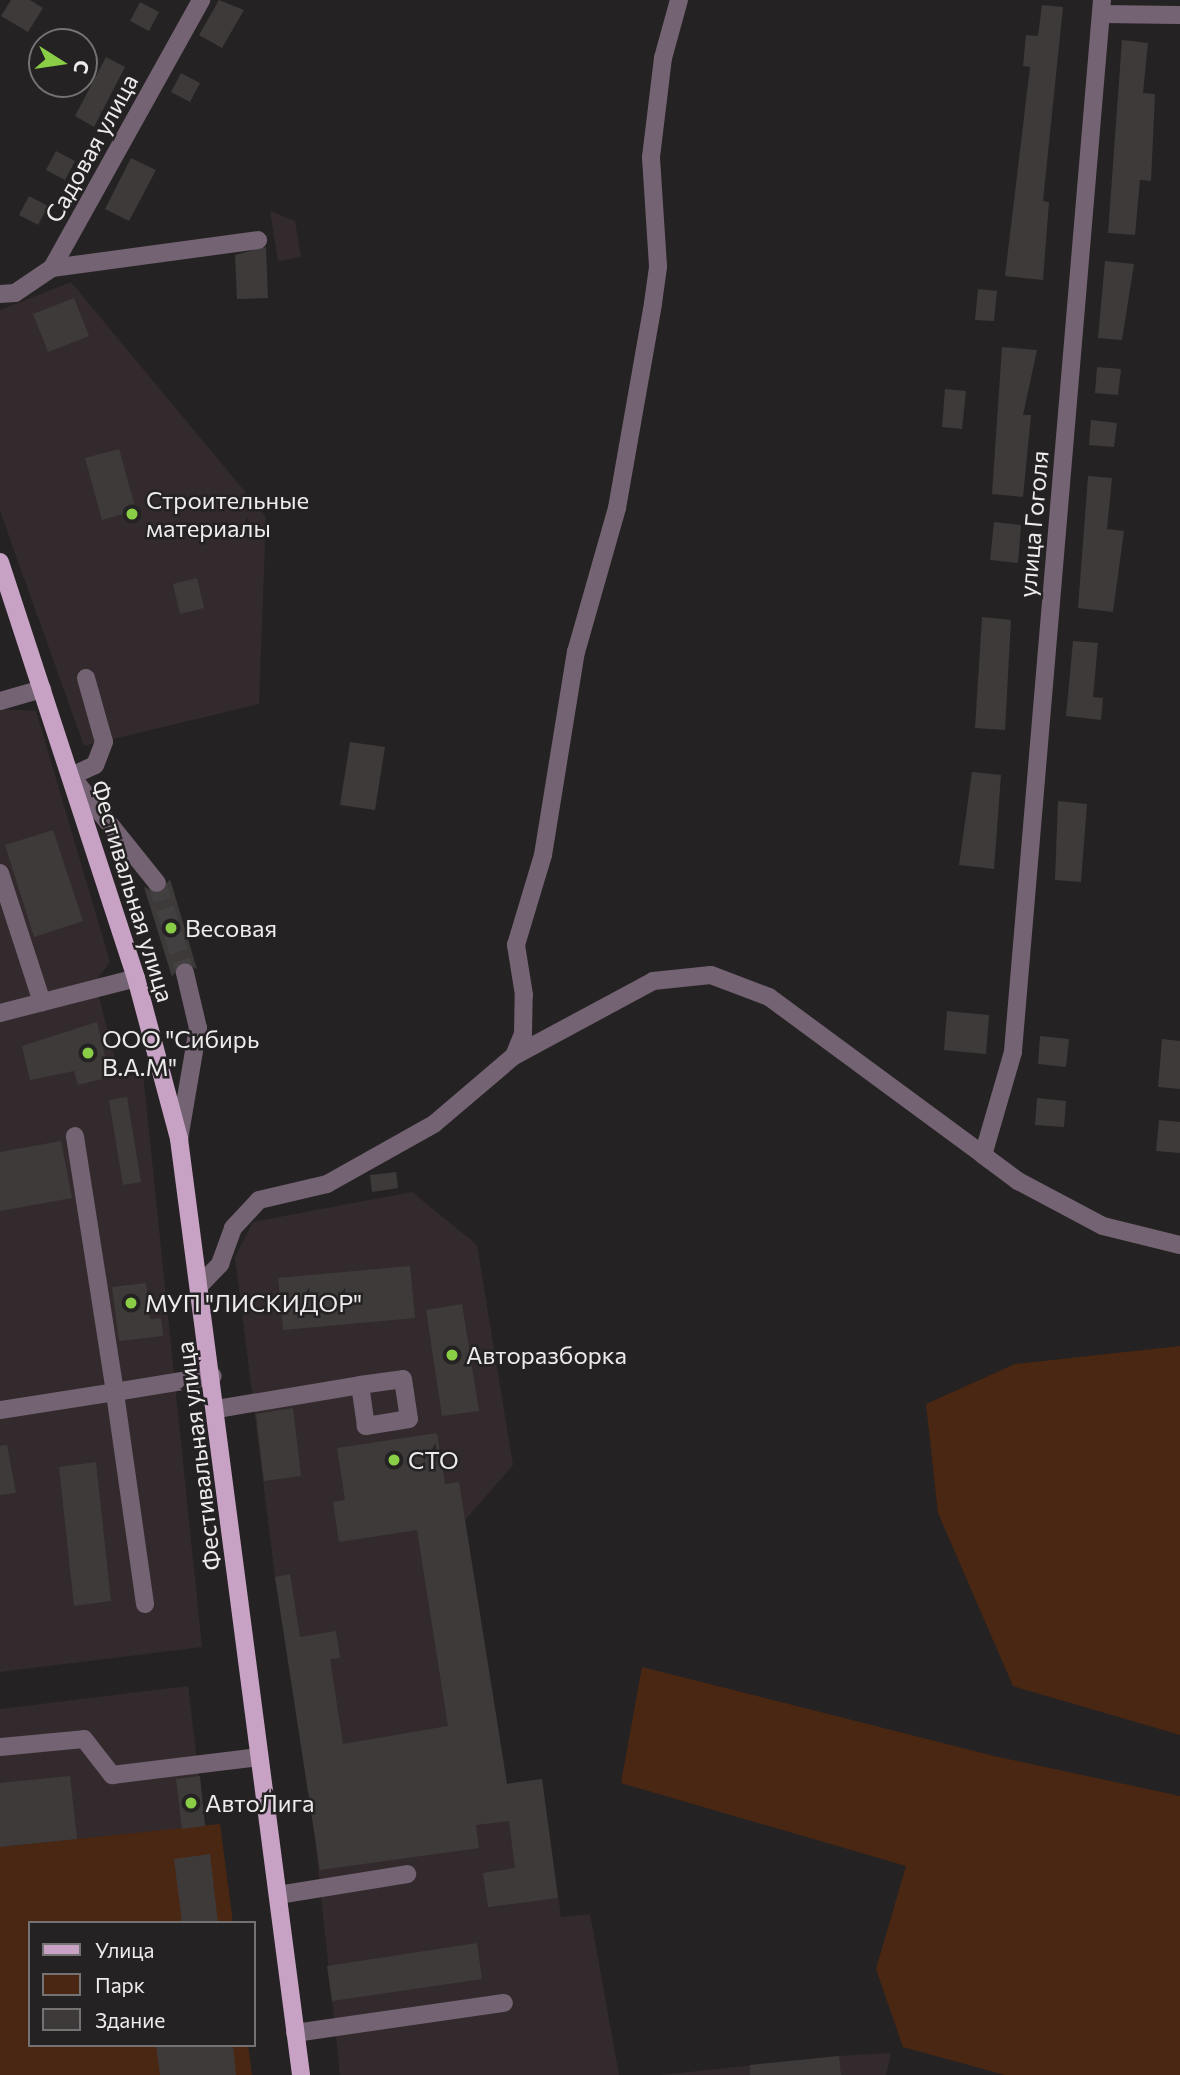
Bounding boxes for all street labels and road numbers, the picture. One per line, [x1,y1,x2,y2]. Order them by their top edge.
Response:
street label: Садовая улица [38,69,144,227]
street label: улица Гоголя [1012,449,1054,599]
street label: Фестивальная улица [86,777,180,1005]
street label: Фестивальная улица [170,1340,226,1572]

